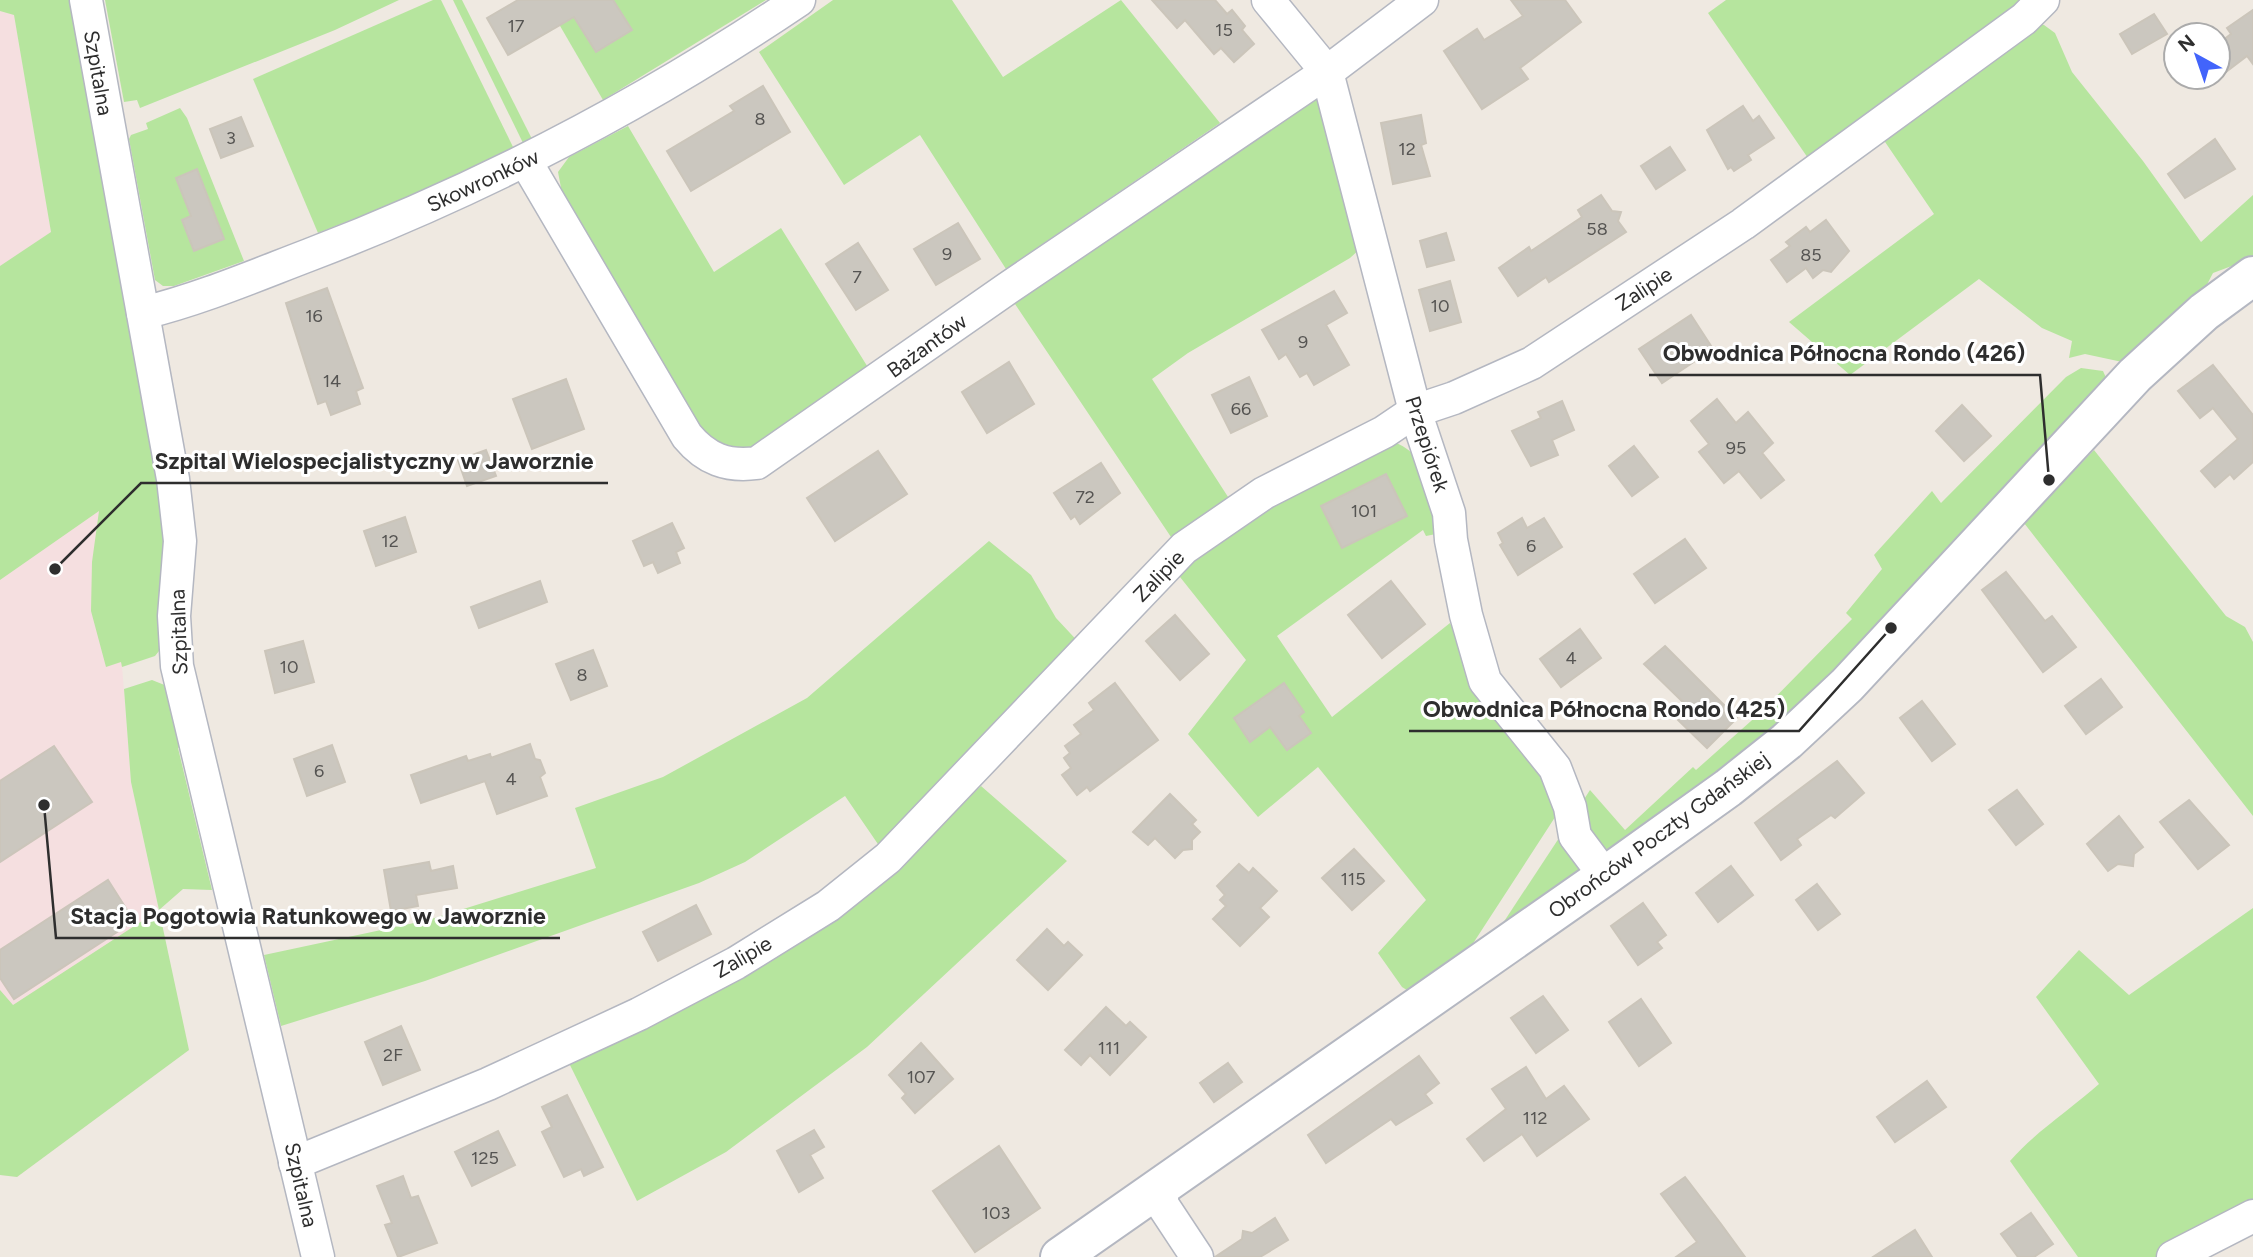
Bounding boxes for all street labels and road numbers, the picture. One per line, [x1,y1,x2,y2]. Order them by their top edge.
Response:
street label: Szpitalna [79,28,118,117]
street label: Skowronków [423,144,543,217]
street label: Zalipie [1611,261,1677,316]
street label: Bażantów [882,308,972,383]
street label: Przepiórek [1400,393,1455,496]
street label: Zalipie [1128,545,1189,607]
street label: Szpitalna [165,589,192,675]
street label: Obrońców Poczty Gdańskiej [1543,746,1774,923]
street label: Zalipie [709,930,776,983]
street label: Szpitalna [280,1140,323,1230]

